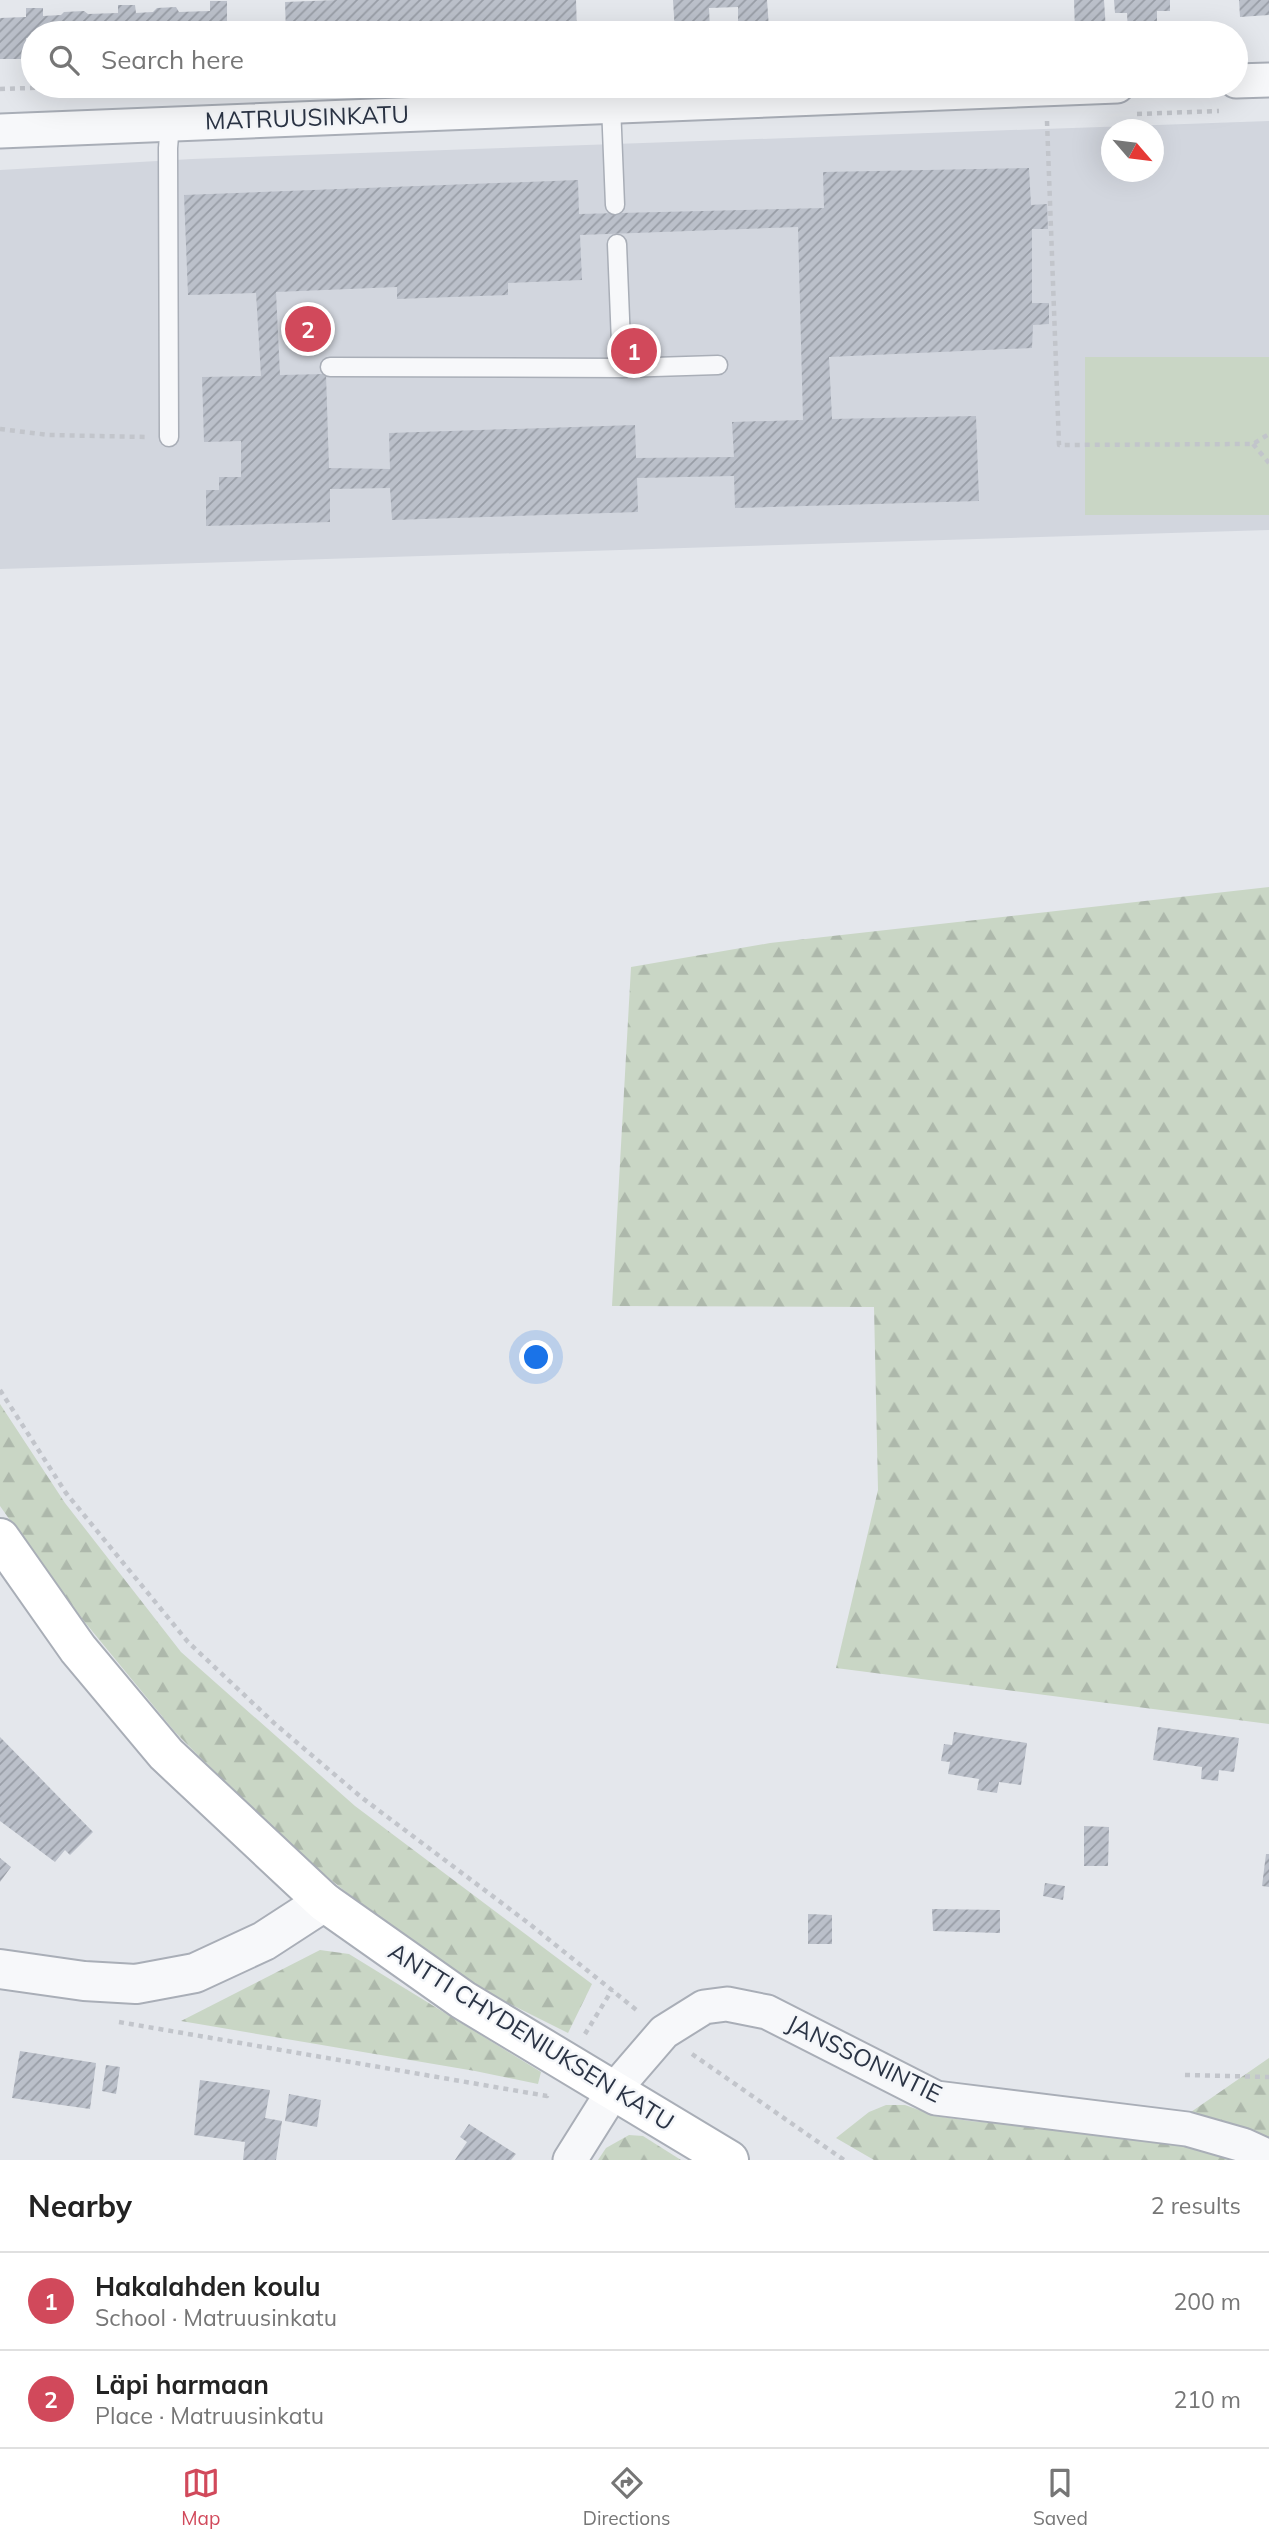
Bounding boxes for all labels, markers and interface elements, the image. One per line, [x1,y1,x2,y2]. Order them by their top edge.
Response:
search box [21,21,1248,98]
icon: search [45,41,83,79]
text: Search here [101,43,244,76]
street label: MATRUUSINKATU [204,98,409,136]
north arrow [1101,119,1164,182]
pin: 2 [285,303,331,355]
pin: 1 [611,325,657,377]
your location [519,1340,553,1374]
street label: ANTTI CHYDENIUKSEN KATU [383,1936,680,2137]
street label: JANSSONINTIE [782,2008,947,2109]
text: Nearby [28,2187,132,2225]
text: 2 results [1151,2191,1241,2220]
text: Hakalahden koulu [95,2270,321,2303]
text: 1 [44,2287,58,2316]
text: 200 m [1173,2287,1241,2316]
text: School · Matruusinkatu [95,2303,337,2332]
text: Läpi harmaan [95,2368,269,2401]
text: 2 [44,2385,58,2414]
text: 210 m [1173,2385,1241,2414]
text: Place · Matruusinkatu [95,2401,324,2430]
tab: Map [181,2464,220,2530]
tab: Directions [583,2464,671,2530]
tab: Saved [1033,2464,1088,2530]

